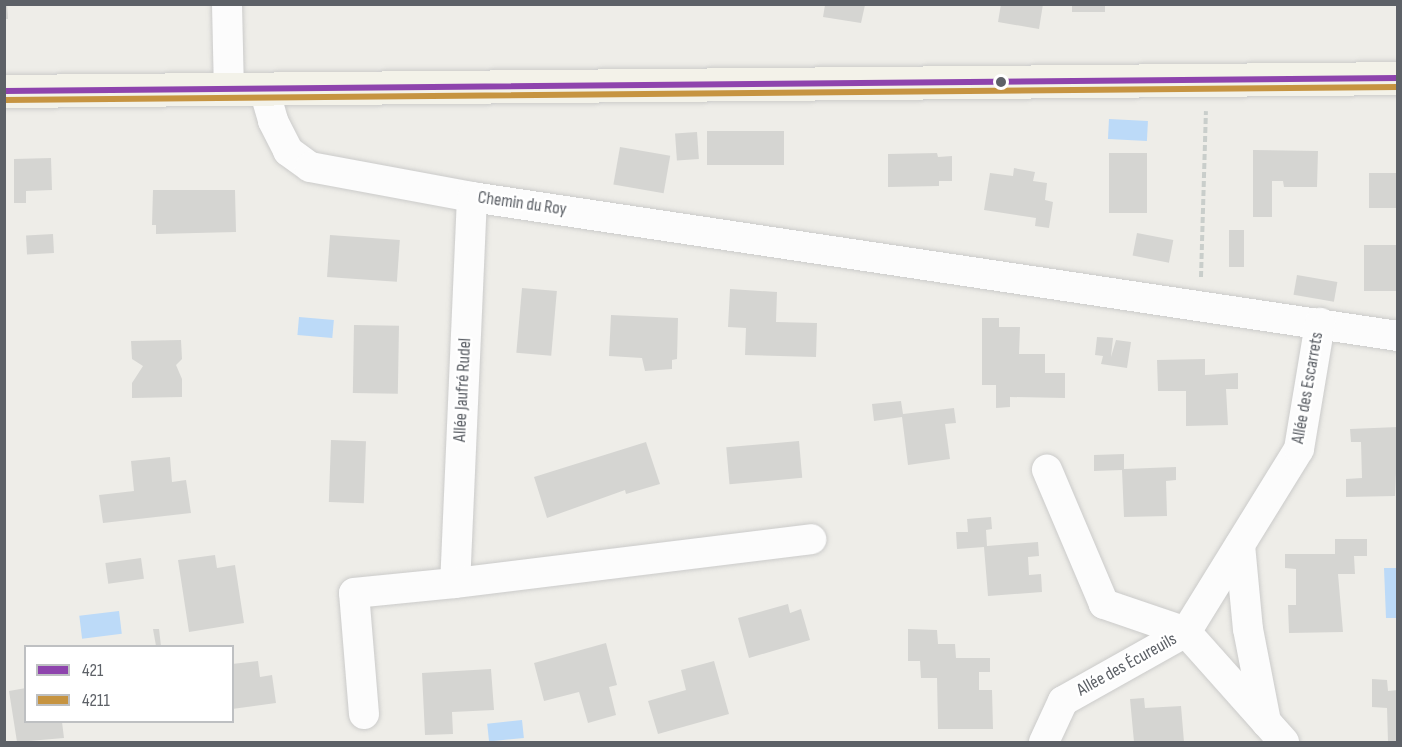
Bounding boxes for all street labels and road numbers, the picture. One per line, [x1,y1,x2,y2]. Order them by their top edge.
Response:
street label: Chemin du Roy [476,187,568,221]
street label: Allée des Escarrets [1288,331,1328,445]
street label: Allée Jaufré Rudel [449,337,477,443]
street label: Allée des Écureuils [1073,629,1181,701]

